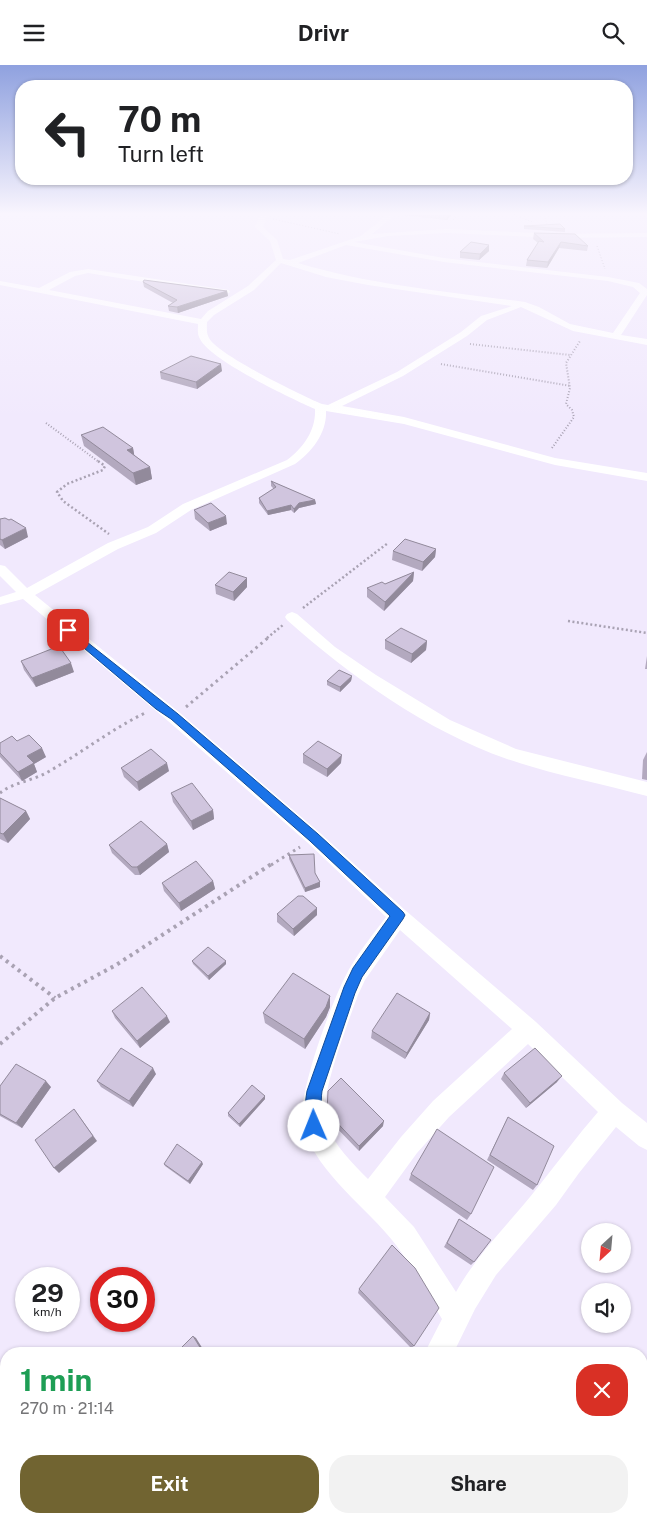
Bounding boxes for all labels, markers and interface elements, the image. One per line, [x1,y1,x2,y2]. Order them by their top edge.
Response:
icon: menu [20,19,48,47]
icon: search [599,19,627,47]
text: Drivr [298,20,349,46]
text: 70 m [118,99,201,140]
icon: left [35,100,100,165]
text: Turn left [118,141,204,167]
pin [47,609,89,651]
icon: arrive [54,616,82,644]
position arrow [287,1099,339,1151]
north arrow [581,1223,631,1273]
map controls [581,1223,631,1333]
speed limit sign: 30 [90,1267,155,1332]
text: 29 [31,1278,64,1308]
button: sound [581,1283,631,1333]
text: km/h [33,1305,62,1319]
text: 1 min [20,1362,92,1398]
button: close [576,1364,628,1416]
text: 270 m · 21:14 [20,1399,114,1418]
button: Exit [20,1455,319,1513]
button: Share [329,1455,628,1513]

